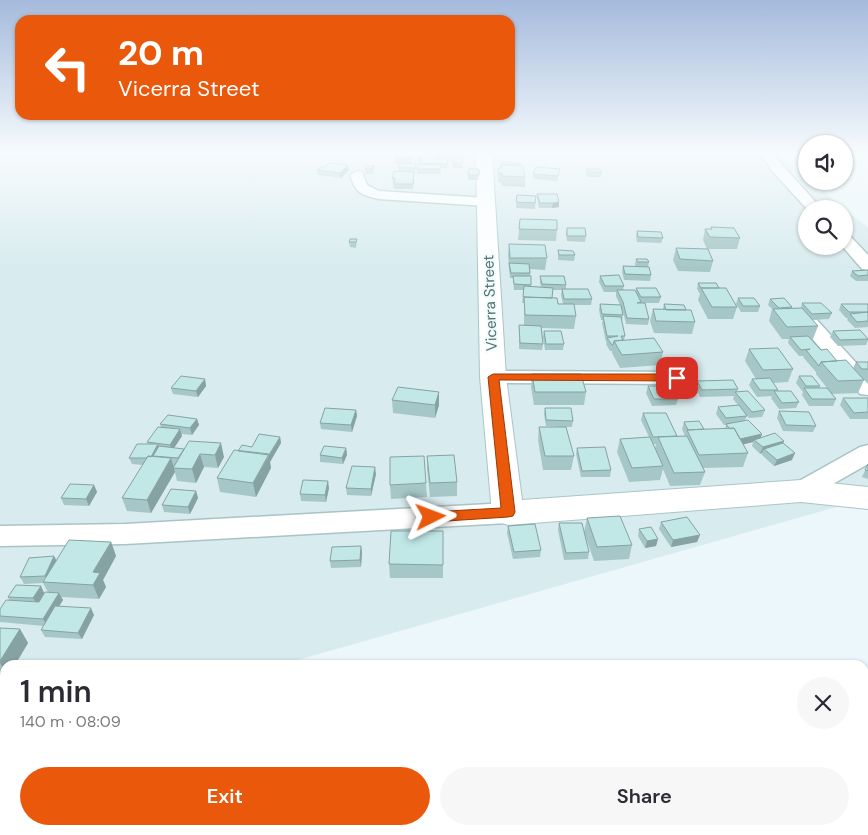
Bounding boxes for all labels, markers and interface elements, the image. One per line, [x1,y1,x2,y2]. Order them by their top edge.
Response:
text: 20 m [118,30,204,76]
icon: left [35,35,100,100]
text: Vicerra Street [118,74,260,103]
map controls [798,135,853,255]
button: sound [798,135,853,190]
button: search [798,200,853,255]
street label: Vicerra Street [478,254,502,352]
pin [656,357,698,399]
icon: arrive [663,364,691,392]
position arrow [404,490,456,542]
text: 1 min [20,672,92,711]
button: close [797,677,849,729]
text: 140 m · 08:09 [20,711,121,732]
button: Exit [20,767,430,825]
button: Share [440,767,849,825]

